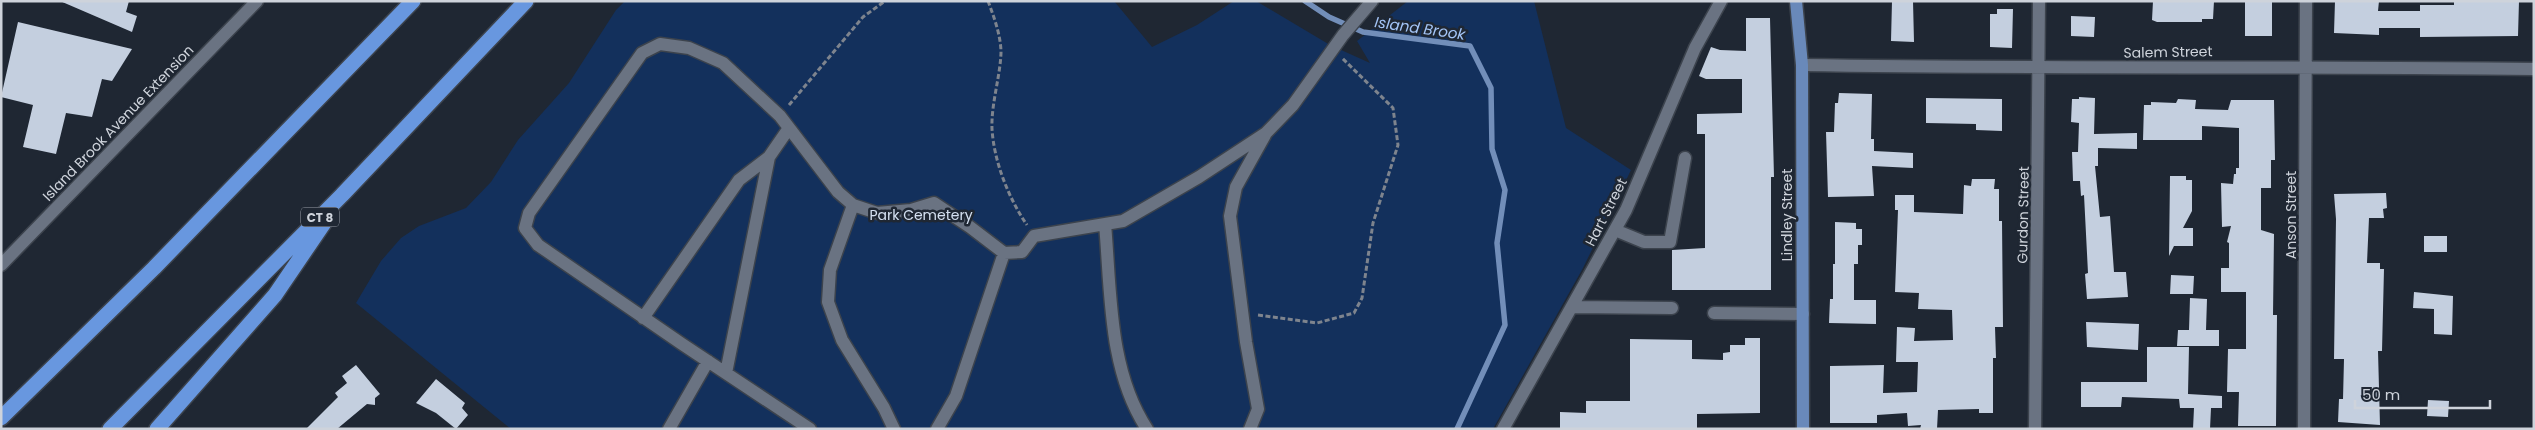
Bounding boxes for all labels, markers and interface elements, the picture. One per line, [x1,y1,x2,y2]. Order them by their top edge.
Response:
water label: Island Brook [1373,11,1468,45]
street label: Island Brook Avenue Extension [38,40,198,206]
street label: Salem Street [2123,41,2213,63]
street label: Gurdon Street [2012,166,2034,264]
street label: Lindley Street [1777,169,1797,261]
street label: Anson Street [2281,171,2301,259]
street label: Hart Street [1580,174,1632,250]
park label: Park Cemetery [869,205,973,225]
road number: CT 8 [301,208,339,226]
scale bar [2355,378,2490,410]
text: 50 m [2362,384,2400,405]

